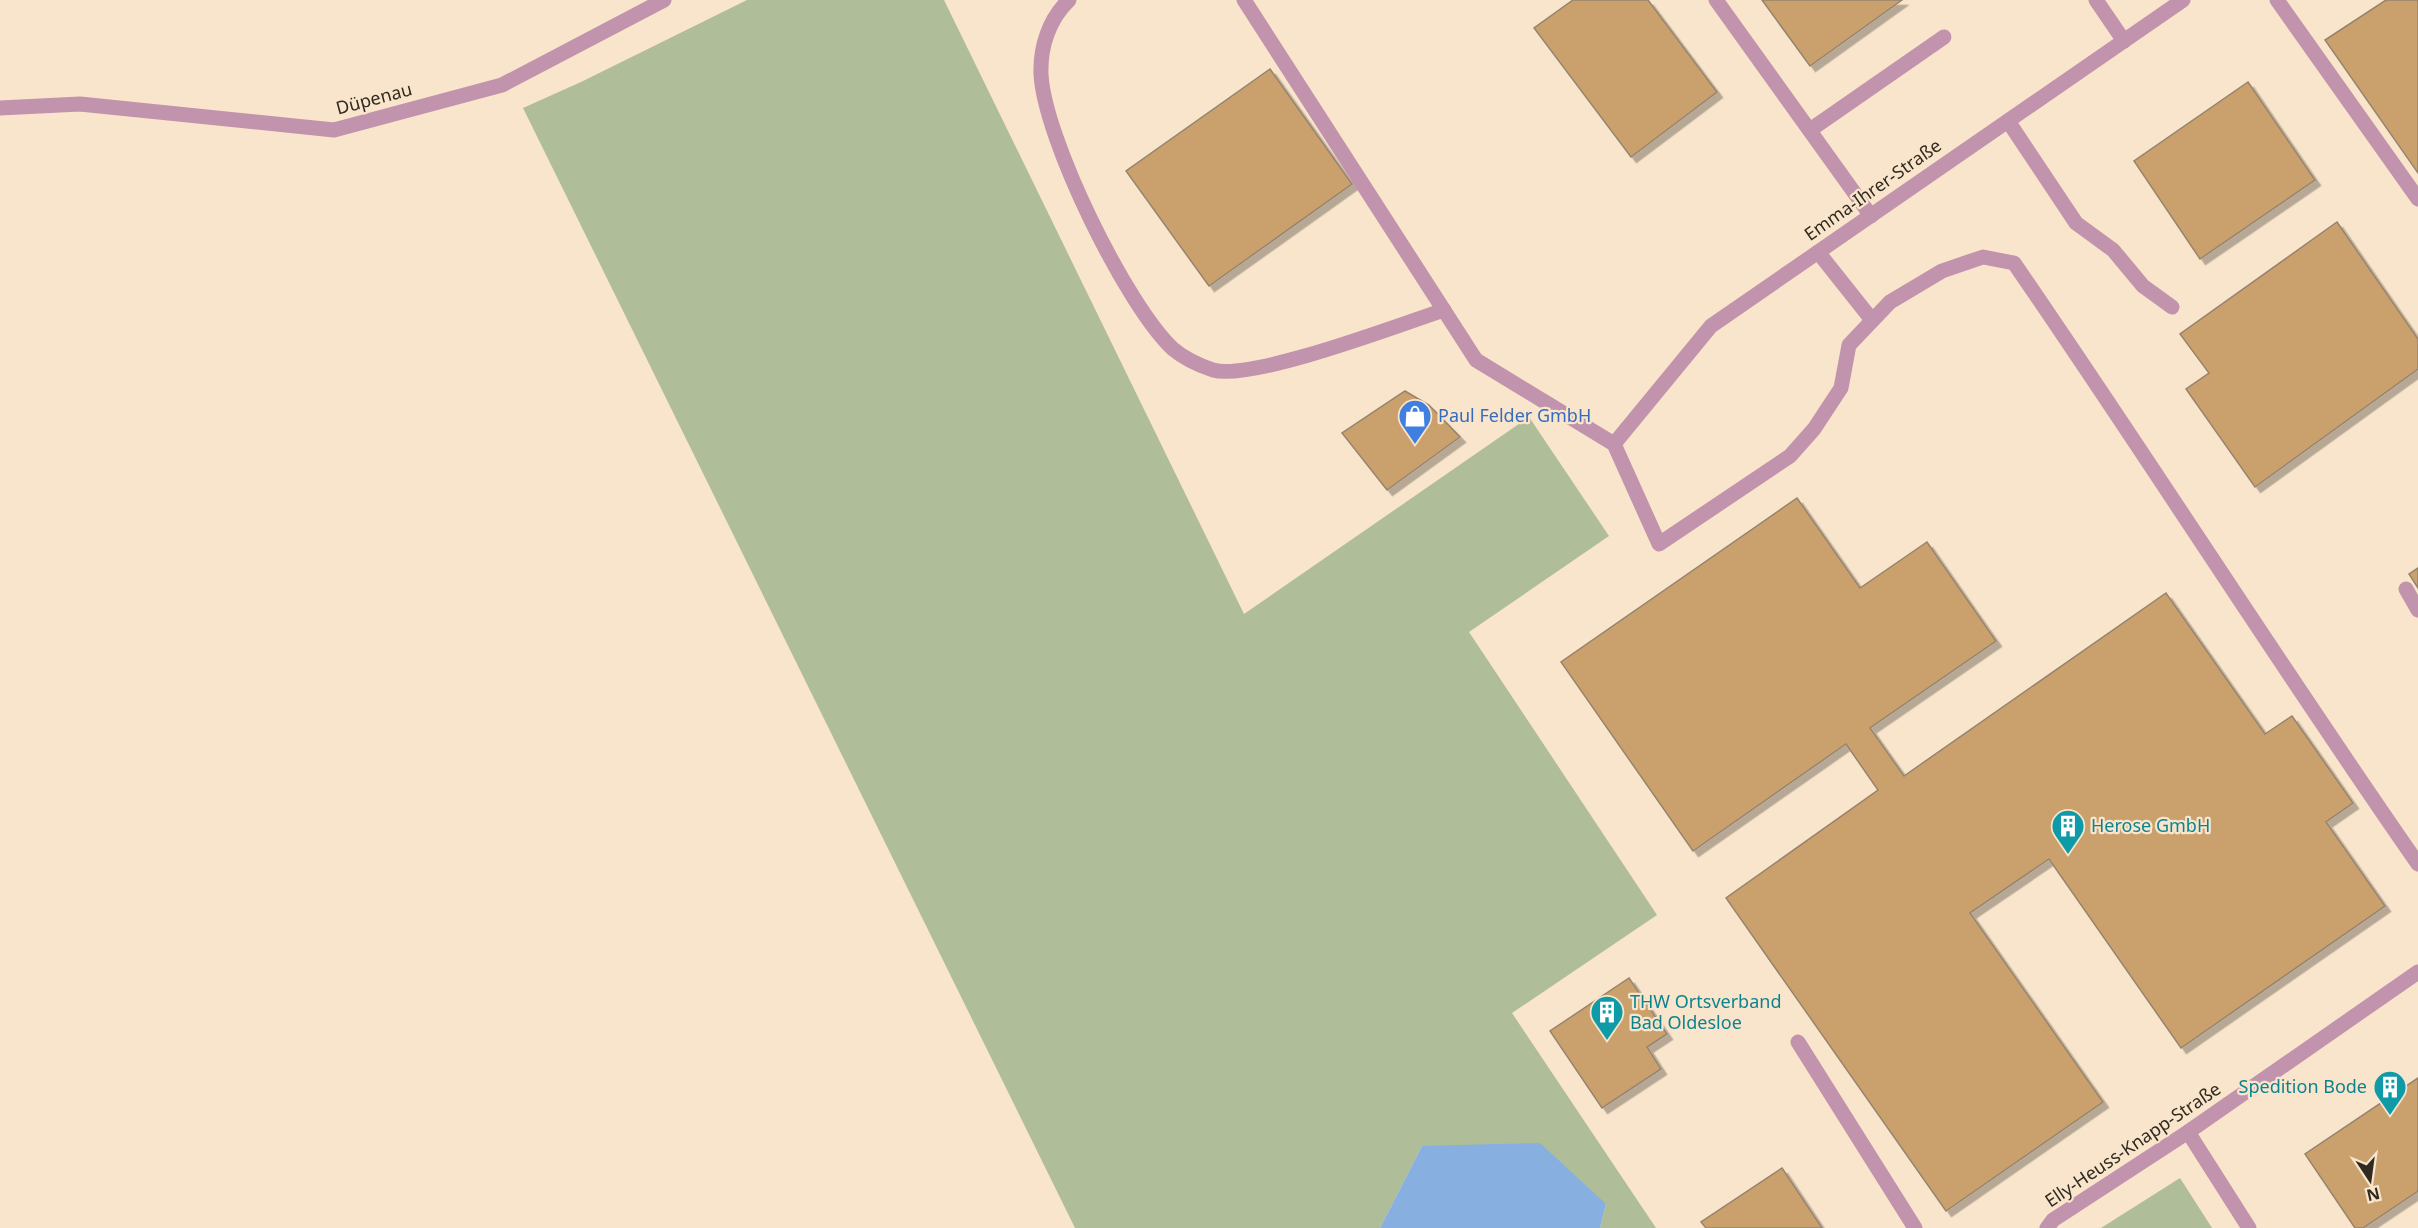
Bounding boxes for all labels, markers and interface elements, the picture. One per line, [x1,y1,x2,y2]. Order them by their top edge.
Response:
street label: Düpenau [333,76,414,120]
street label: Emma-Ihrer-Straße [1799,133,1946,246]
shop icon: Paul Felder GmbH [1397,398,1433,445]
place label: Paul Felder GmbH [1438,403,1591,427]
building icon: Herose GmbH [2050,808,2086,855]
place label: Herose GmbH [2091,813,2210,837]
place label: THW Ortsverband Bad Oldesloe [1630,989,1781,1034]
building icon: THW Ortsverband Bad Oldesloe [1589,994,1625,1041]
building icon: Spedition Bode [2372,1069,2408,1116]
place label: Spedition Bode [2239,1074,2367,1098]
street label: Elly-Heuss-Knapp-Straße [2040,1076,2225,1212]
north arrow [2340,1150,2400,1210]
text: N [2365,1182,2382,1207]

